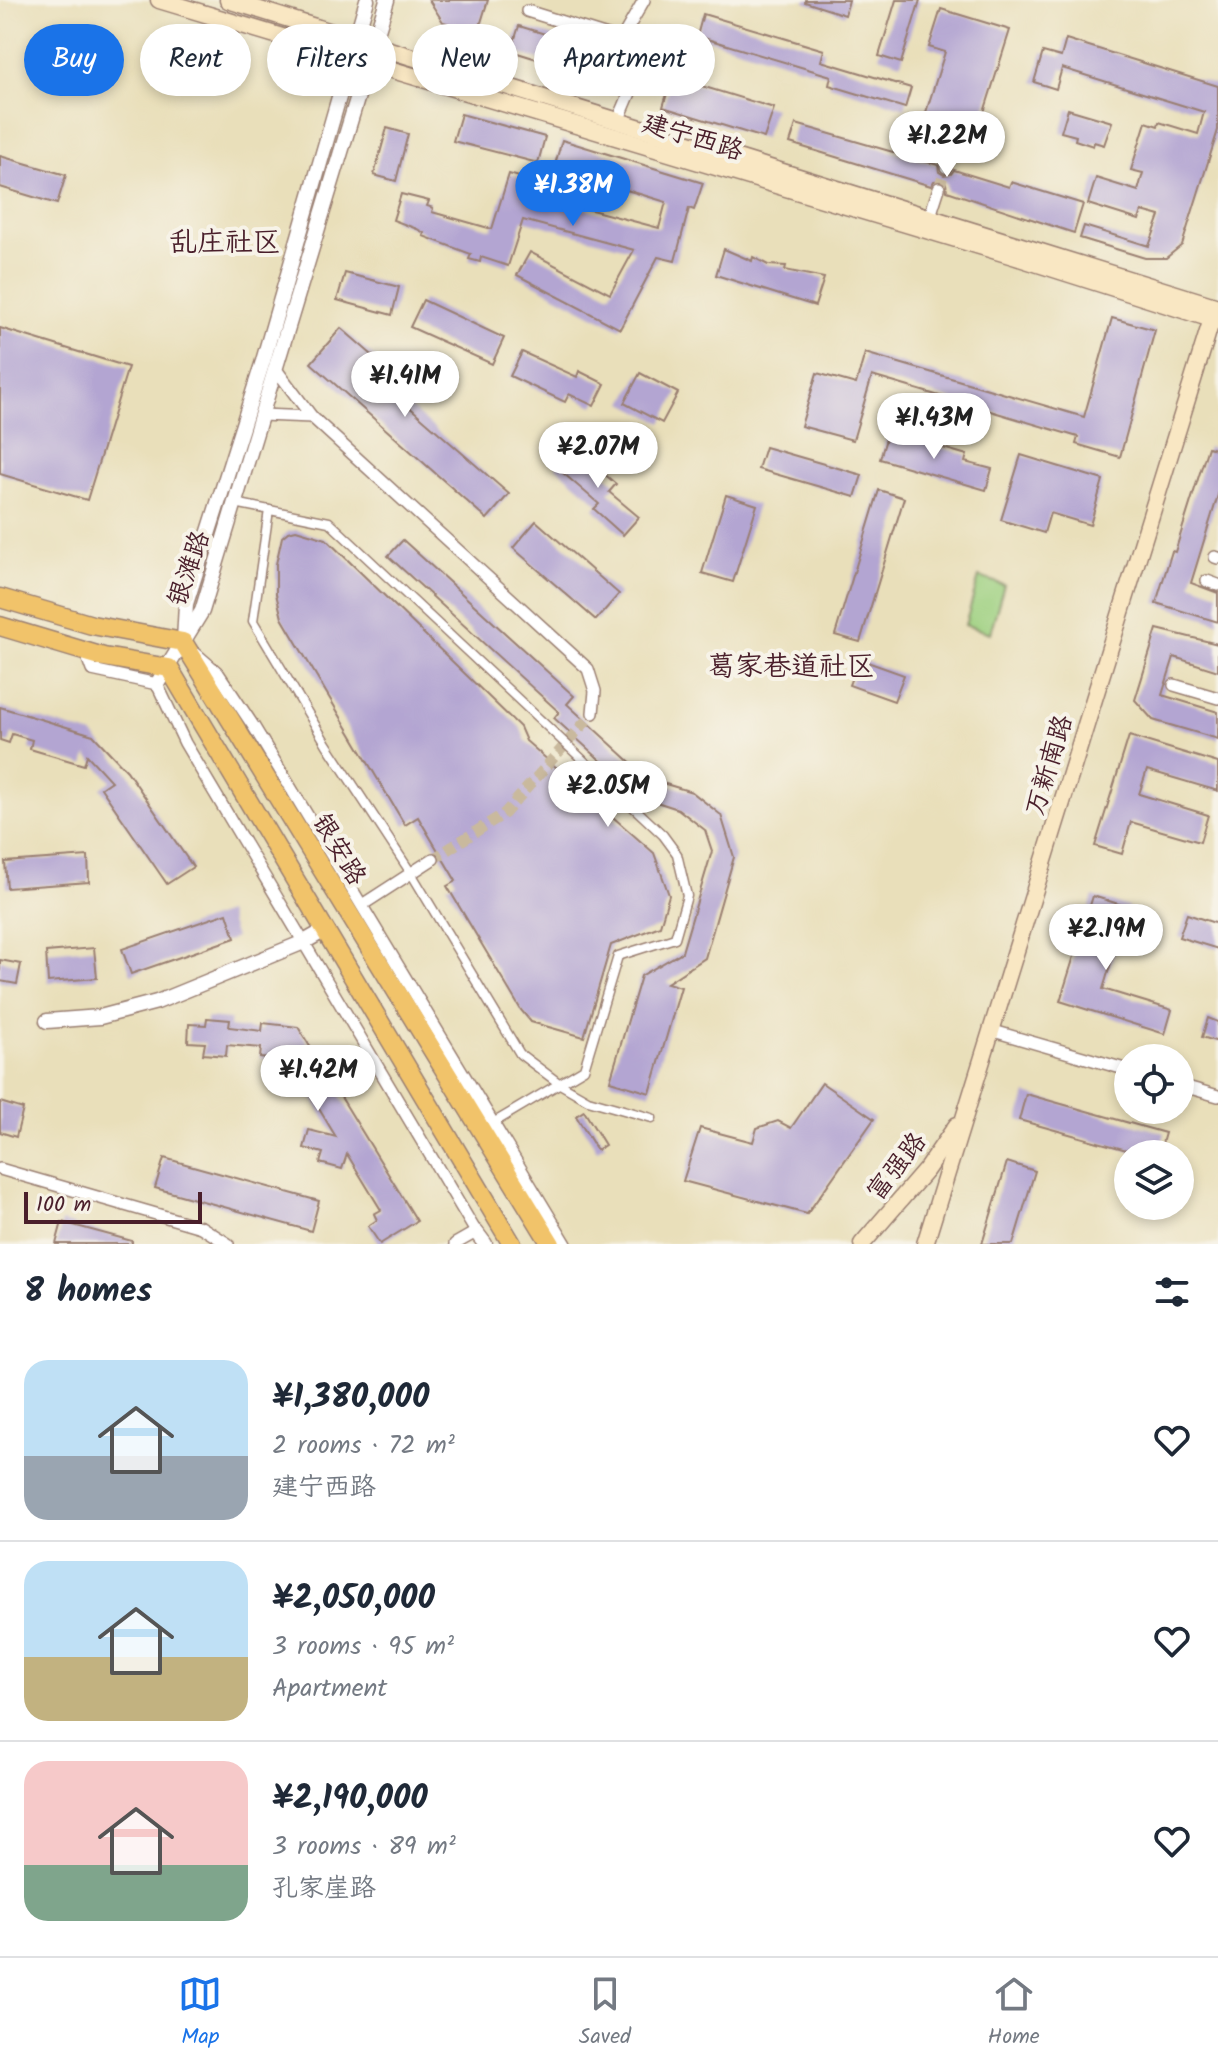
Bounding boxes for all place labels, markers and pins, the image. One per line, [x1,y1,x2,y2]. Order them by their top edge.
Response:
pin: ¥1.22M [882,111,1012,179]
pin: ¥1.38M [508,160,638,228]
pin: ¥1.41M [340,351,470,419]
pin: ¥1.43M [869,393,999,461]
pin: ¥2.07M [533,422,663,490]
pin: ¥2.05M [543,761,673,829]
pin: ¥2.19M [1041,904,1171,972]
pin: ¥1.42M [253,1045,383,1113]

